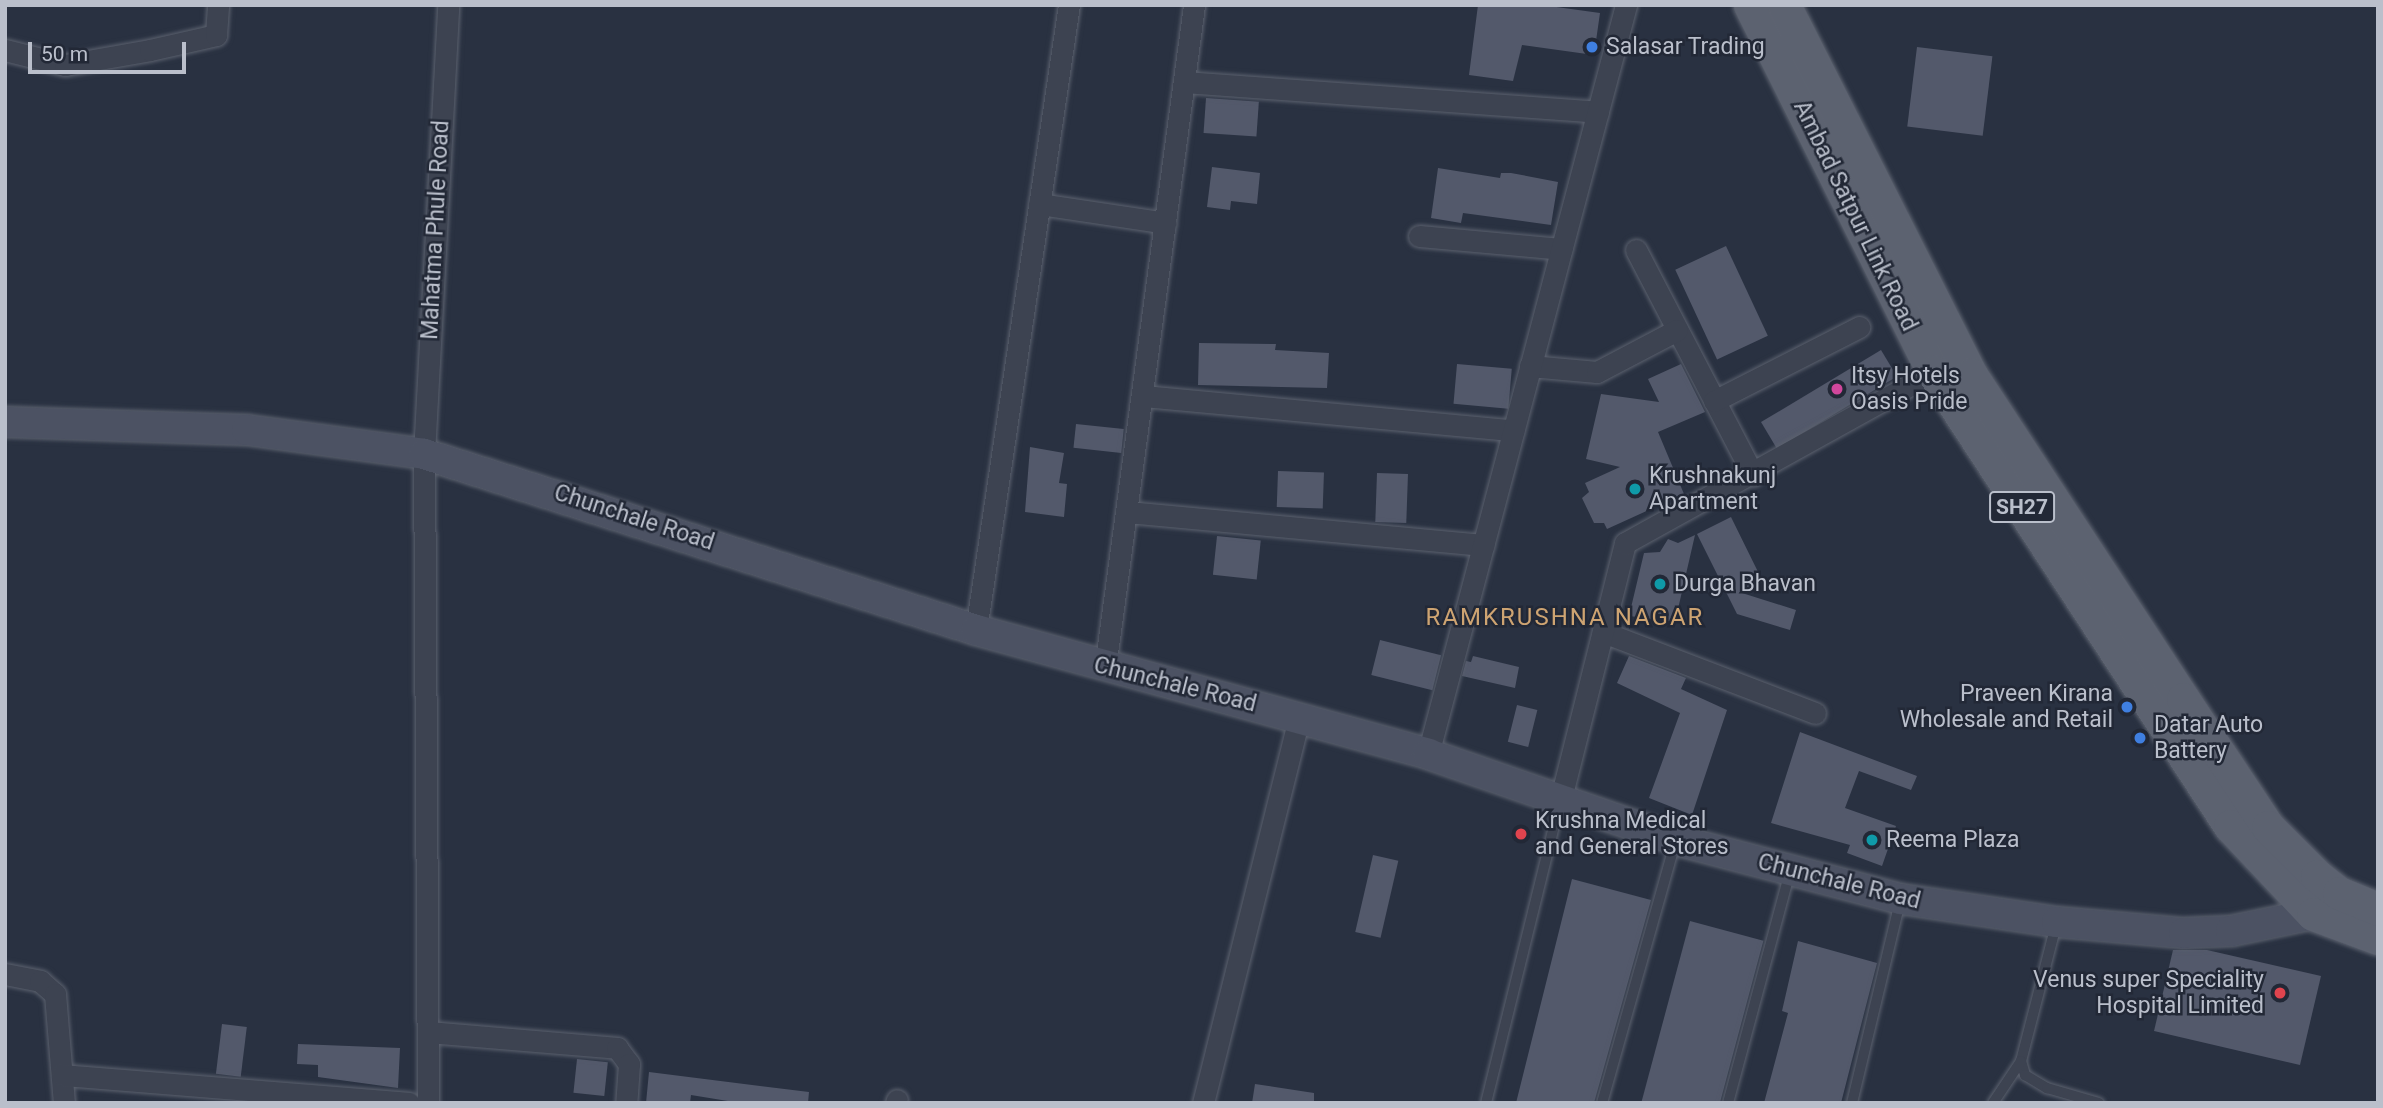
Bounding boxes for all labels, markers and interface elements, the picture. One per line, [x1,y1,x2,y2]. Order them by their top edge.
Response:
scale bar [32,28,189,72]
place label: Salasar Trading [1606,33,1765,61]
marker: Salasar Trading [1584,39,1600,55]
text: 50 m [41,42,88,66]
street label: Ambad Satpur Link Road [1787,96,1923,336]
street label: Mahatma Phule Road [416,120,456,340]
place label: Itsy Hotels Oasis Pride [1851,362,1967,416]
marker: Itsy Hotels Oasis Pride [1829,381,1845,397]
place label: Krushnakunj Apartment [1649,462,1776,516]
street label: Chunchale Road [551,479,717,557]
marker: Krushnakunj Apartment [1627,481,1643,497]
road number: SH27 [1989,490,2055,524]
place label: Durga Bhavan [1674,570,1816,598]
marker: Durga Bhavan [1652,576,1668,592]
district label: RAMKRUSHNA NAGAR [1428,604,1702,632]
street label: Chunchale Road [1091,651,1259,719]
place label: Praveen Kirana Wholesale and Retail [1900,680,2113,734]
marker: Praveen Kirana Wholesale and Retail [2119,699,2135,715]
place label: Datar Auto Battery [2154,711,2263,765]
marker: Datar Auto Battery [2132,730,2148,746]
place label: Krushna Medical and General Stores [1535,807,1729,861]
marker: Krushna Medical and General Stores [1513,826,1529,842]
place label: Reema Plaza [1886,826,2019,854]
marker: Reema Plaza [1864,832,1880,848]
street label: Chunchale Road [1755,848,1923,916]
place label: Venus super Speciality Hospital Limited [2033,966,2264,1020]
marker: Venus super Speciality Hospital Limited [2270,983,2290,1003]

